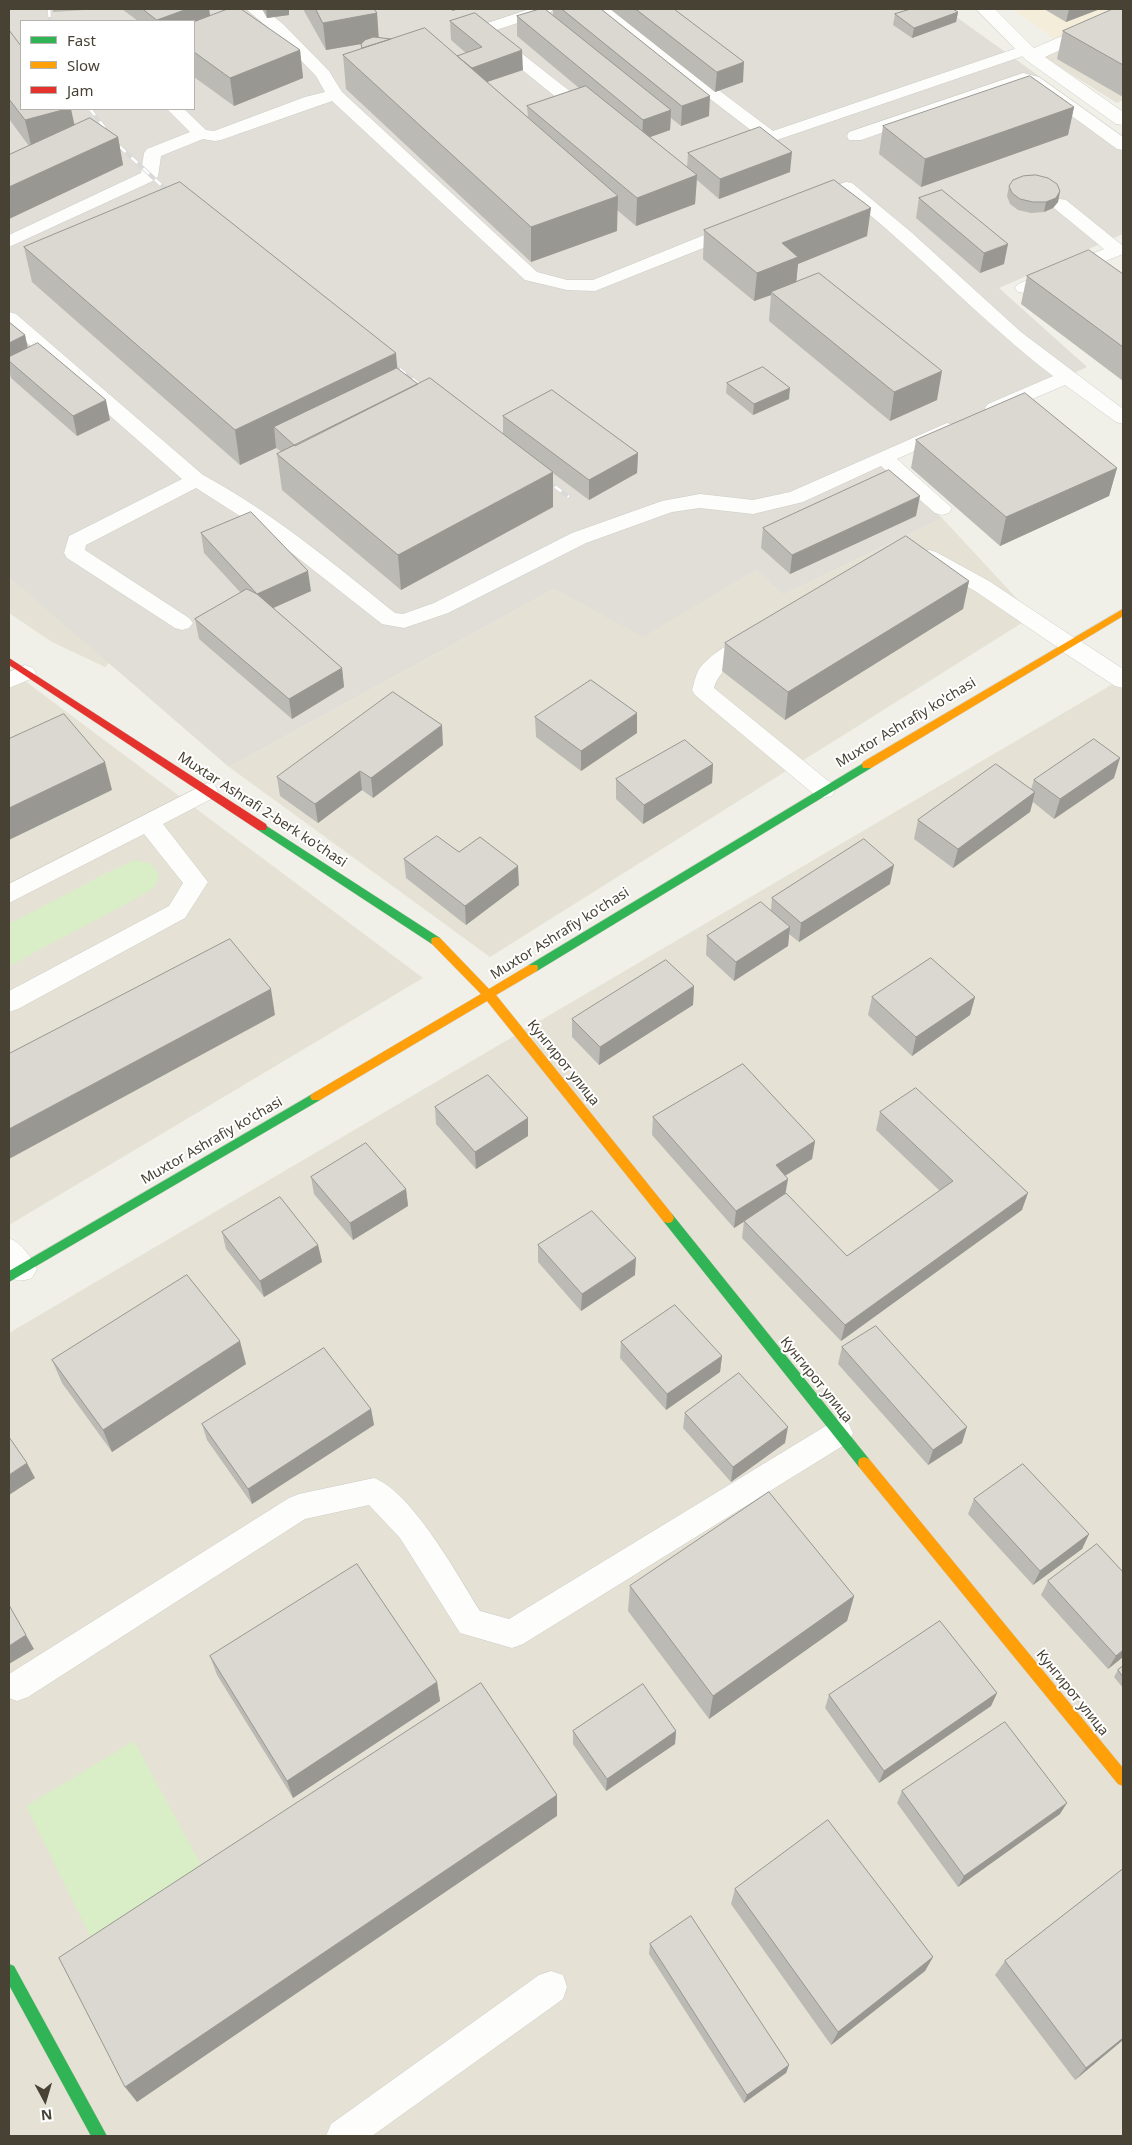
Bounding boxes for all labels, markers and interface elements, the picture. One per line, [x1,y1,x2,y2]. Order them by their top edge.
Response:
legend [20,20,195,110]
text: Fast [67,30,96,50]
text: Slow [67,55,100,75]
text: Jam [67,80,94,100]
street label: Muxtor Ashrafiy ko'chasi [833,675,979,771]
street label: Muxtar Ashrafi 2-berk ko'chasi [174,749,350,871]
street label: Muxtor Ashrafiy ko'chasi [488,884,632,984]
street label: Кунгирот улица [523,1017,603,1109]
street label: Muxtor Ashrafiy ko'chasi [138,1094,286,1188]
street label: Кунгирот улица [776,1334,856,1426]
street label: Кунгирот улица [1032,1647,1112,1739]
north arrow [20,2075,70,2125]
text: N [40,2105,53,2125]

